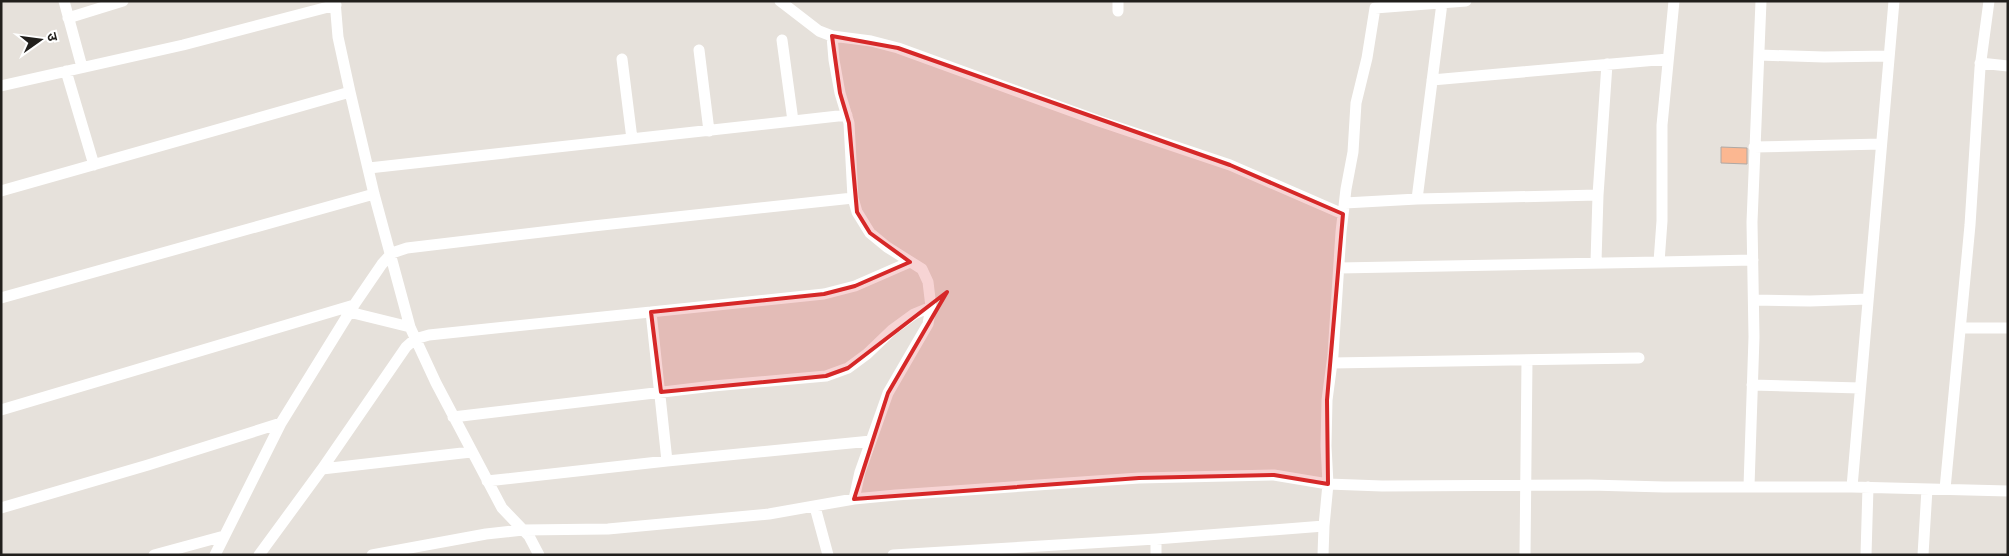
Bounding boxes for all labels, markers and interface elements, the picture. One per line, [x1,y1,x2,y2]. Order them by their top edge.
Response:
north arrow [15,15,65,65]
text: उ [43,31,63,44]

